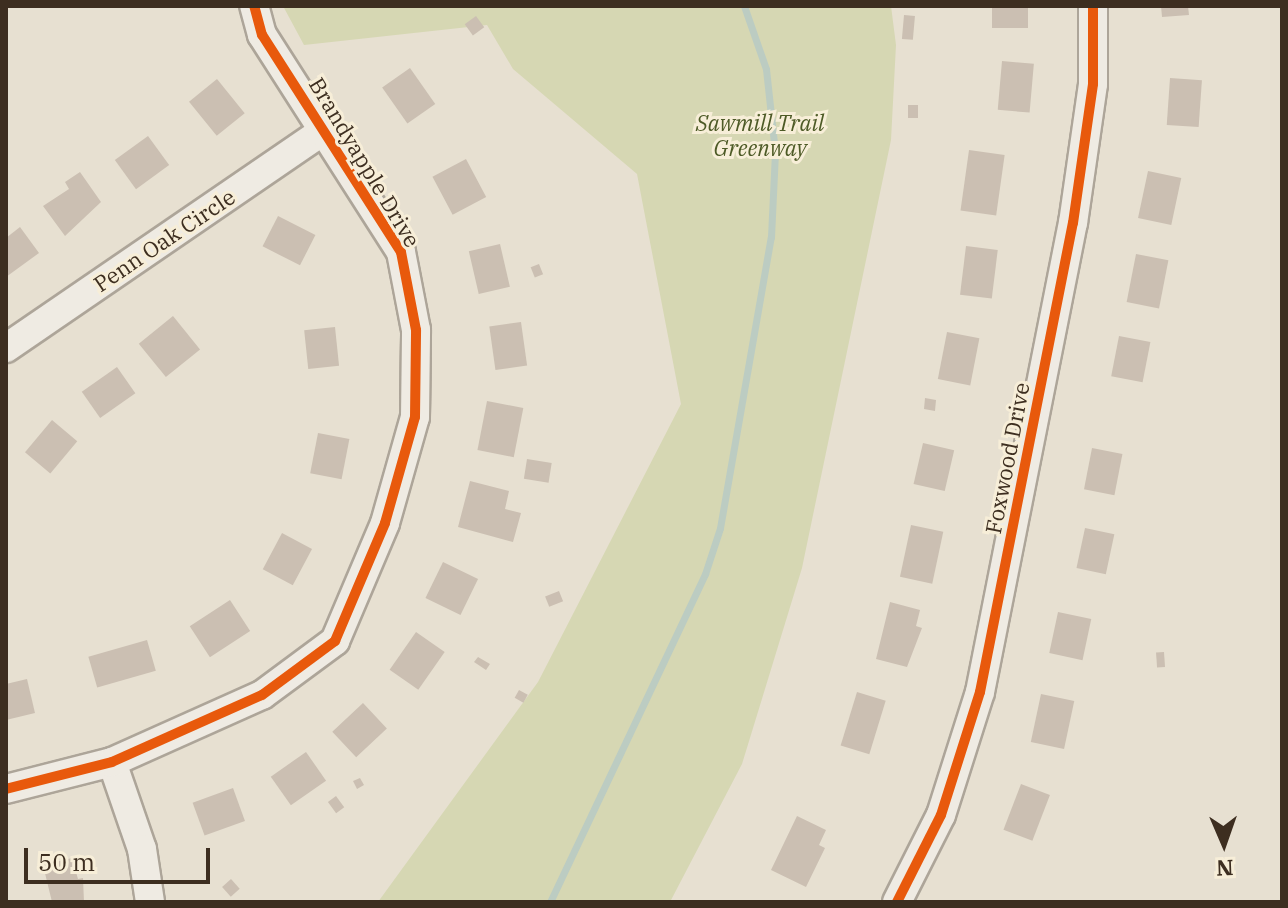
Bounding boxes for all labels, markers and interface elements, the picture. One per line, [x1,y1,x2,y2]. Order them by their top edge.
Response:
street label: Brandyapple Drive [304,72,426,252]
park label: Sawmill Trail Greenway [696,109,824,160]
street label: Penn Oak Circle [88,183,240,297]
street label: Foxwood Drive [979,380,1035,536]
north arrow [1184,804,1264,884]
scale bar [28,832,214,882]
text: 50 m [38,846,95,878]
text: N [1216,854,1234,883]

